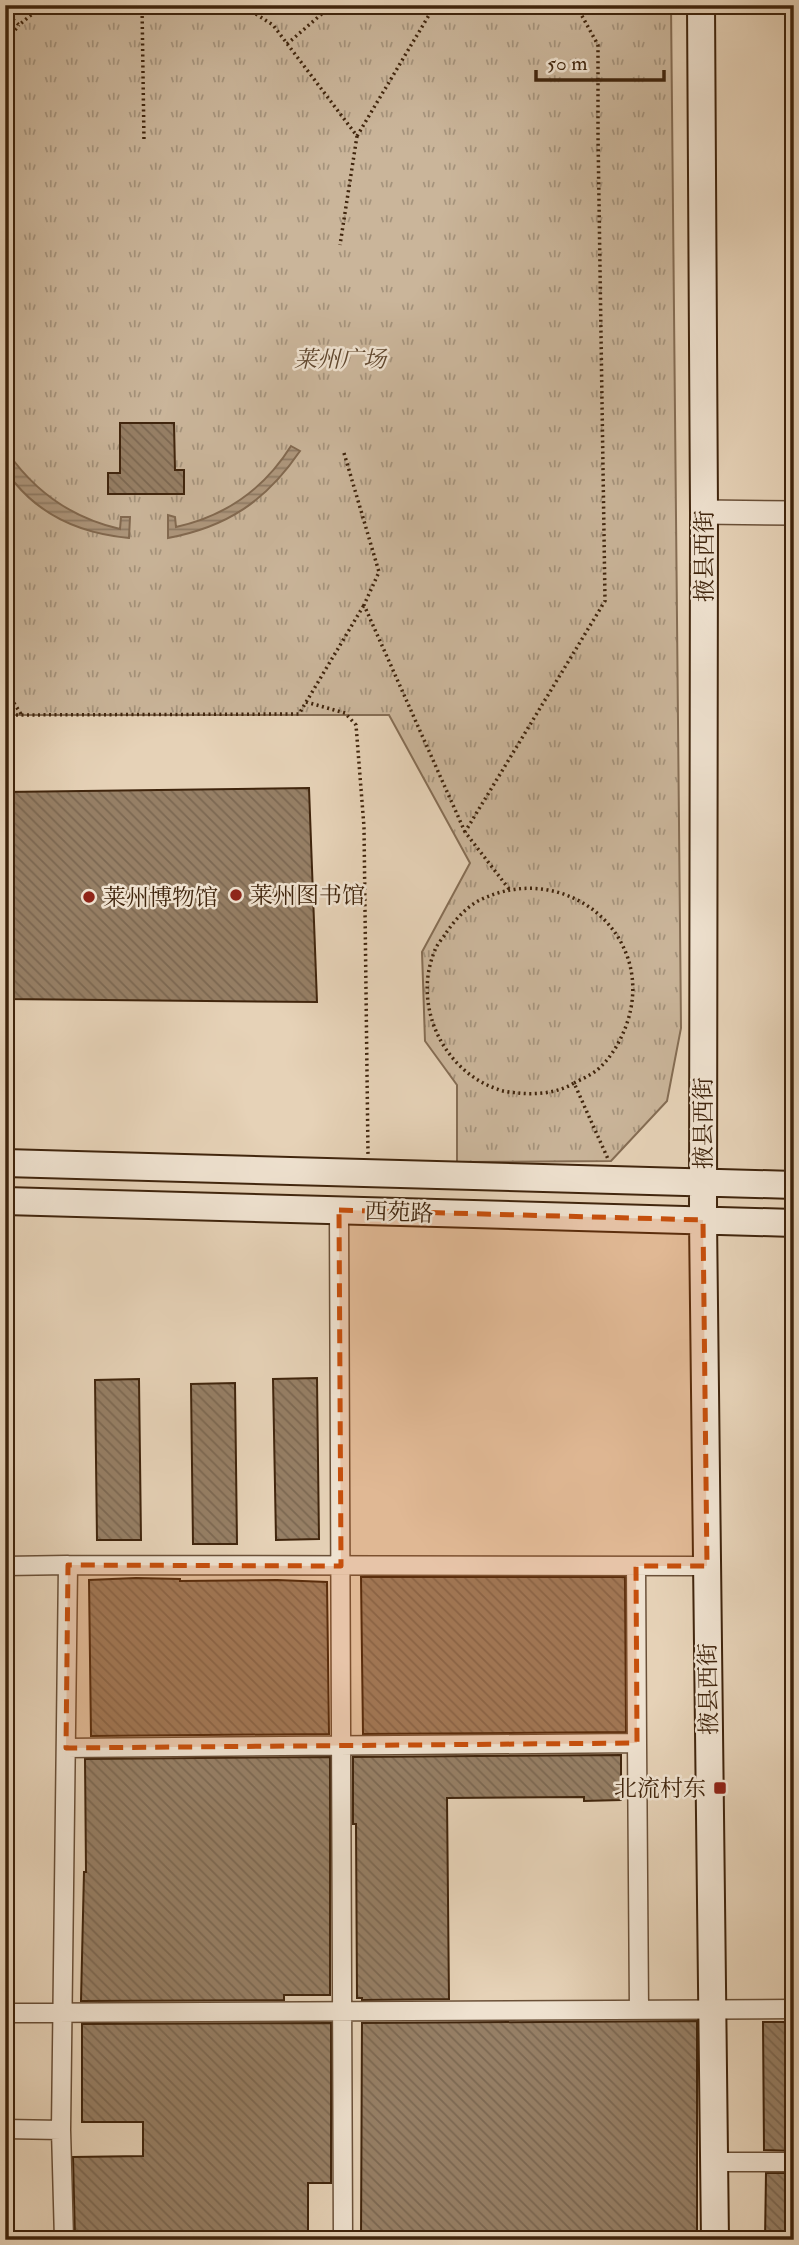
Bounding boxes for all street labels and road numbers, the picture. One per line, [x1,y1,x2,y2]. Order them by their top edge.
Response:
street label: 掖县西街 [690,510,719,602]
street label: 掖县西街 [689,1077,718,1169]
street label: 西苑路 [364,1197,434,1228]
street label: 掖县西街 [693,1643,724,1735]

